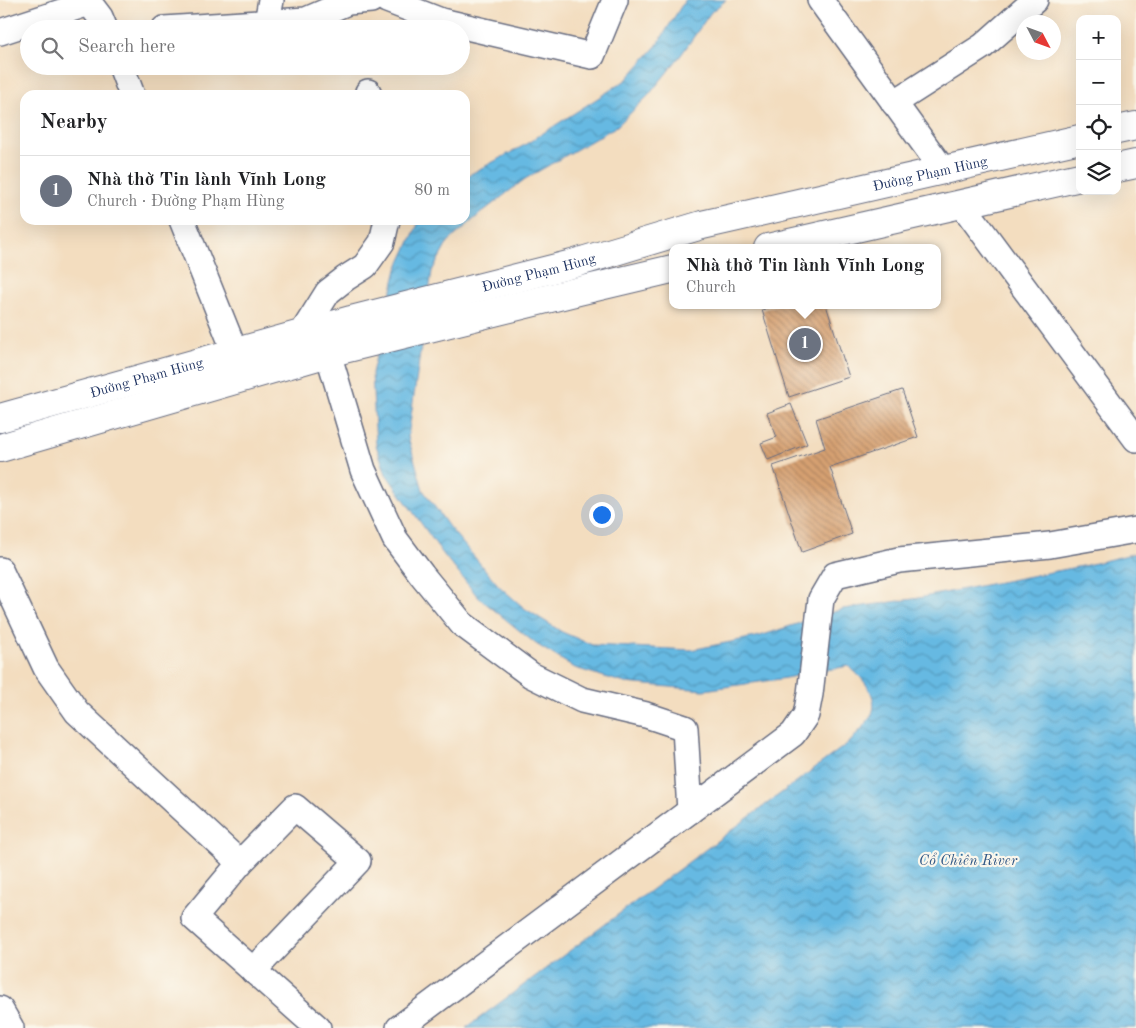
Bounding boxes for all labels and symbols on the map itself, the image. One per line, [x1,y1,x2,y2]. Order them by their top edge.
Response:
north arrow [1016,15,1061,60]
street label: Đường Phạm Hùng [872,154,989,194]
street label: Đường Phạm Hùng [480,251,598,295]
pin: 1 [789,325,821,363]
street label: Đường Phạm Hùng [88,355,205,401]
your location [589,502,615,528]
water label: Cổ Chiên River [919,852,1018,869]

